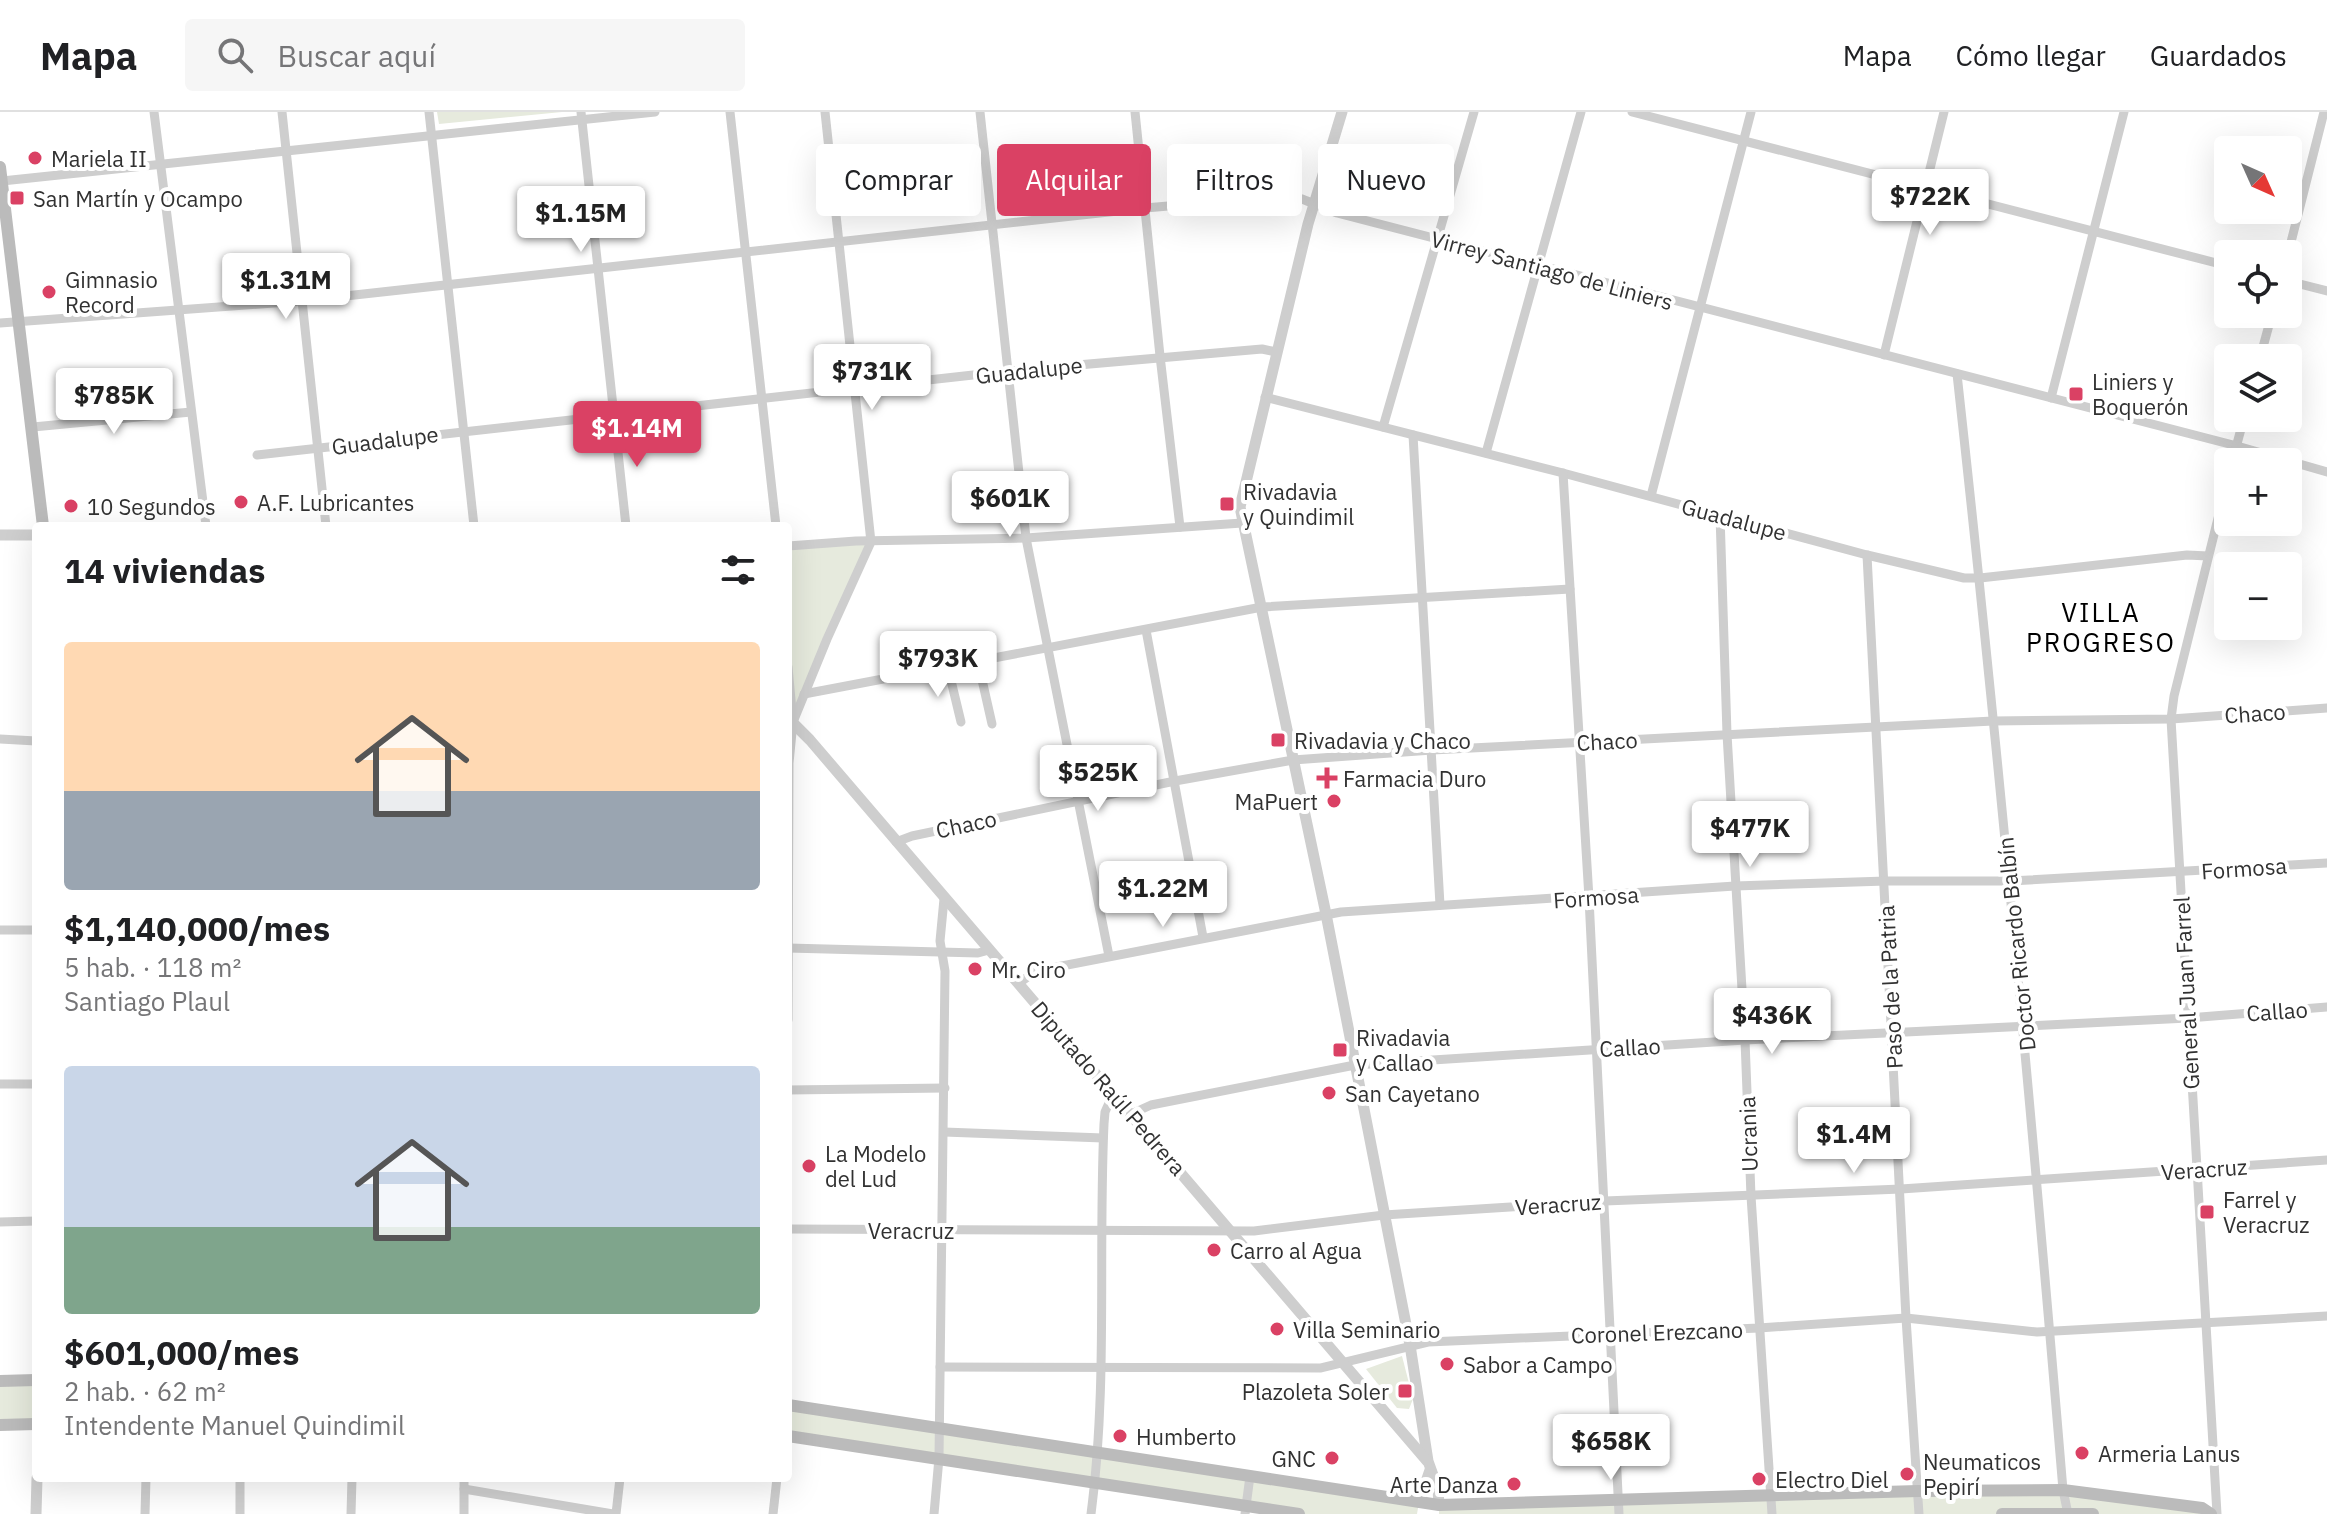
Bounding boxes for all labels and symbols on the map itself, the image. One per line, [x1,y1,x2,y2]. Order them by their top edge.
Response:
north arrow [2214,136,2302,224]
place label: Mariela II [51,144,147,173]
marker: Mariela II [26,149,44,167]
pin: $722K [1874,169,1986,237]
place label: San Martín y Ocampo [33,184,243,213]
pin: $1.15M [516,186,646,254]
marker: San Martín y Ocampo [8,189,26,207]
street label: Virrey Santiago de Liniers [1428,224,1676,316]
pin: $1.31M [221,253,351,321]
place label: Gimnasio Record [65,265,158,319]
marker: Gimnasio Record [40,283,58,301]
pin: $731K [816,344,928,412]
street label: Guadalupe [974,350,1084,390]
place label: Liniers y Boquerón [2092,367,2189,421]
pin: $785K [58,368,170,436]
marker: Liniers y Boquerón [2067,385,2085,403]
pin: $1.14M [572,401,702,469]
street label: Guadalupe [330,419,440,461]
pin: $601K [954,471,1066,539]
place label: Rivadavia y Quindimil [1243,477,1354,531]
place label: A.F. Lubricantes [257,488,415,517]
street label: Guadalupe [1678,491,1790,547]
place label: 10 Segundos [87,492,216,521]
marker: A.F. Lubricantes [232,493,250,511]
marker: Rivadavia y Quindimil [1218,495,1236,513]
marker: 10 Segundos [62,497,80,515]
district label: VILLA PROGRESO [2026,595,2176,659]
pin: $793K [882,631,994,699]
street label: Chaco [2223,696,2287,730]
street label: Chaco [1576,725,1638,757]
place label: Rivadavia y Chaco [1294,726,1471,755]
marker: Rivadavia y Chaco [1269,731,1287,749]
pin: $525K [1042,745,1154,813]
place label: Farmacia Duro [1343,764,1486,793]
marker: Farmacia Duro [1318,769,1336,787]
place label: MaPuert [1235,787,1318,816]
marker: MaPuert [1325,792,1343,810]
pin: $477K [1694,801,1806,869]
street label: Chaco [933,803,999,845]
street label: Doctor Ricardo Balbín [1990,836,2042,1052]
street label: Formosa [2200,851,2288,885]
pin: $1.22M [1098,861,1228,929]
street label: Formosa [1552,880,1640,914]
street label: General Juan Farrel [2166,896,2206,1090]
street label: Paso de la Patria [1871,904,1909,1070]
place label: Mr. Ciro [991,955,1066,984]
marker: Mr. Ciro [966,960,984,978]
pin: $436K [1716,988,1828,1056]
street label: Callao [2245,994,2309,1028]
street label: Diputado Raúl Pedrera [1025,995,1193,1181]
place label: Rivadavia y Callao [1356,1023,1451,1077]
street label: Callao [1599,1031,1661,1063]
marker: Rivadavia y Callao [1331,1041,1349,1059]
place label: San Cayetano [1345,1079,1480,1108]
marker: San Cayetano [1320,1084,1338,1102]
street label: Ucrania [1732,1096,1764,1172]
pin: $1.4M [1798,1107,1910,1175]
place label: La Modelo del Lud [825,1139,926,1193]
street label: Veracruz [2160,1152,2248,1186]
marker: La Modelo del Lud [800,1157,818,1175]
place label: Farrel y Veracruz [2223,1185,2309,1239]
street label: Veracruz [1514,1187,1602,1221]
marker: Farrel y Veracruz [2198,1203,2216,1221]
street label: Veracruz [868,1216,954,1245]
place label: Carro al Agua [1230,1236,1362,1265]
marker: Carro al Agua [1205,1241,1223,1259]
place label: Villa Seminario [1293,1315,1440,1344]
street label: Coronel Erezcano [1570,1315,1744,1349]
marker: Villa Seminario [1268,1320,1286,1338]
place label: Sabor a Campo [1463,1350,1613,1379]
marker: Sabor a Campo [1438,1355,1456,1373]
place label: Plazoleta Soler [1242,1377,1389,1406]
marker: Plazoleta Soler [1396,1382,1414,1400]
pin: $658K [1555,1414,1667,1482]
place label: Humberto [1136,1422,1236,1451]
marker: Humberto [1111,1427,1129,1445]
place label: Armeria Lanus [2098,1439,2240,1468]
place label: GNC [1271,1444,1316,1473]
marker: Armeria Lanus [2073,1444,2091,1462]
place label: Neumaticos Pepirí [1923,1447,2041,1501]
marker: GNC [1323,1449,1341,1467]
place label: Electro Diel [1775,1465,1888,1494]
marker: Neumaticos Pepirí [1898,1465,1916,1483]
place label: Arte Danza [1390,1470,1498,1499]
marker: Electro Diel [1750,1470,1768,1488]
marker: Arte Danza [1505,1475,1523,1493]

